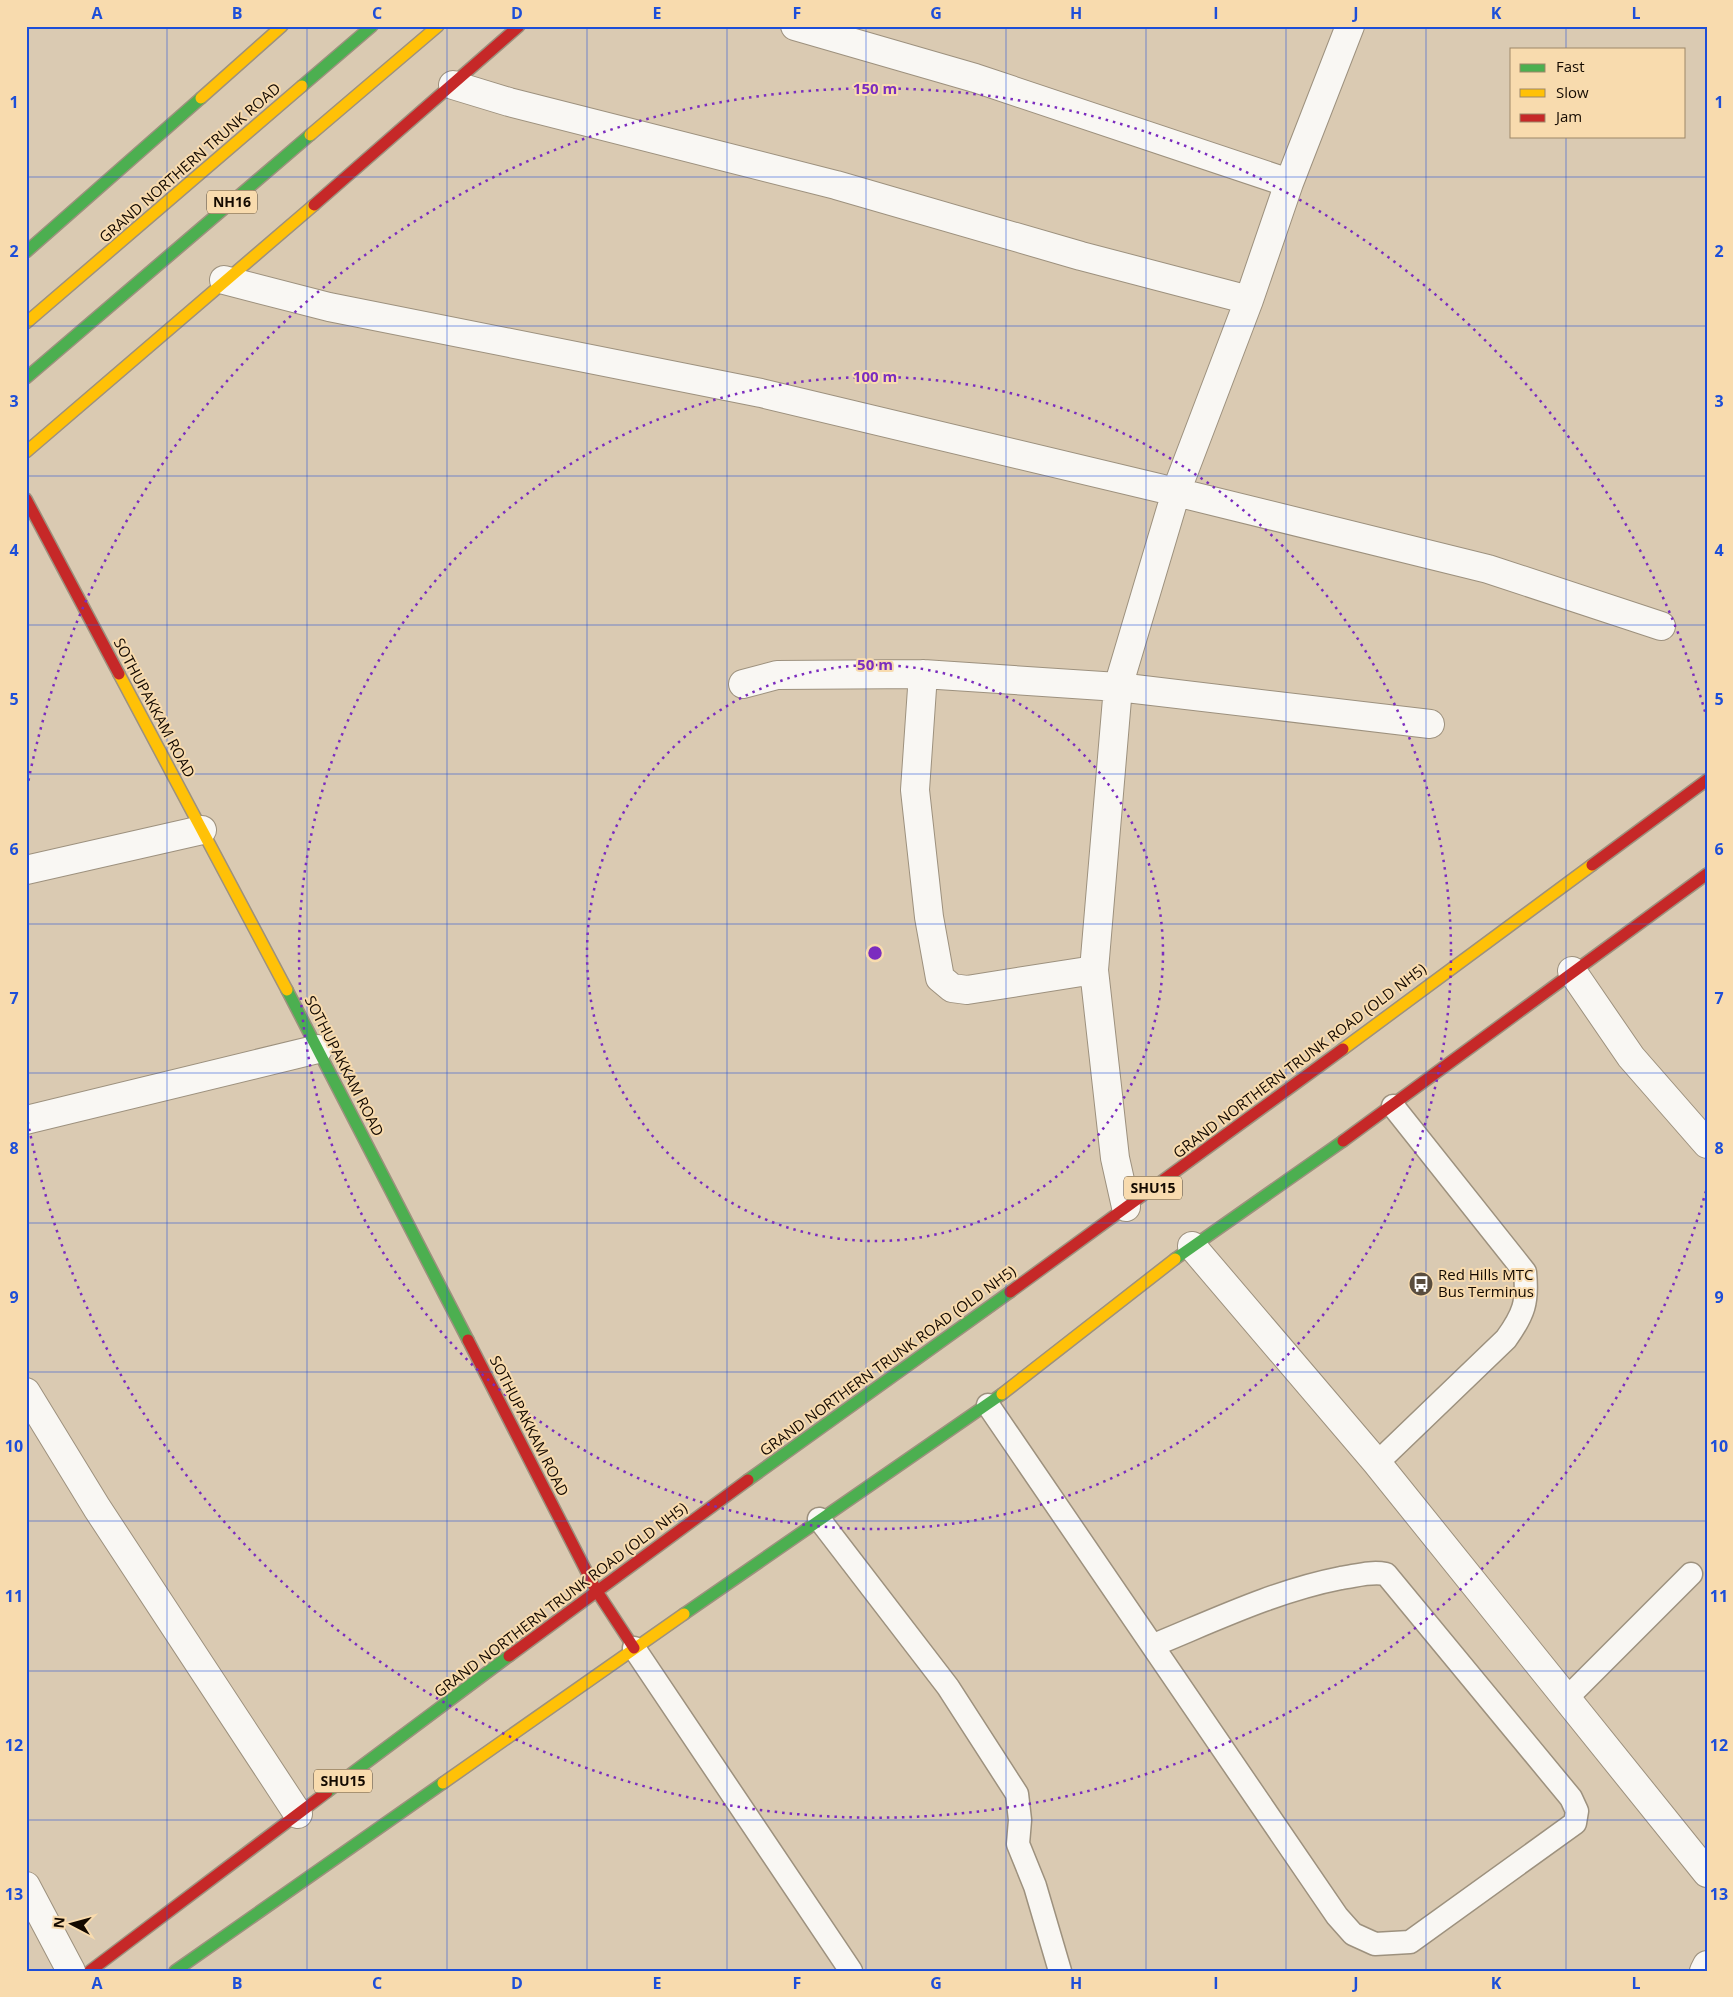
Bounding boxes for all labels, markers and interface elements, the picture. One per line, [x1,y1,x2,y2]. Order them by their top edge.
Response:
text: A [91,2,103,24]
text: B [232,2,242,24]
text: C [372,2,382,24]
text: D [511,2,523,24]
text: E [653,2,662,24]
text: F [793,2,801,24]
text: G [930,2,942,24]
text: H [1070,2,1082,24]
text: I [1213,2,1219,24]
text: J [1351,2,1359,24]
text: K [1491,2,1502,24]
text: L [1631,2,1641,24]
legend [1510,48,1686,138]
text: Fast [1556,56,1585,76]
street label: GRAND NORTHERN TRUNK ROAD [94,78,284,247]
text: 150 m [853,78,897,98]
text: Slow [1556,82,1589,102]
text: 1 [9,91,19,113]
text: 1 [1714,91,1724,113]
text: Jam [1554,106,1582,126]
road number: NH16 [207,190,257,213]
text: 2 [9,240,19,262]
text: 2 [1714,240,1724,262]
text: 100 m [853,366,897,386]
text: 3 [9,390,19,412]
text: 3 [1714,390,1724,412]
text: 4 [9,539,19,561]
text: 4 [1714,539,1724,561]
street label: SOTHUPAKKAM ROAD [110,634,200,781]
text: 50 m [857,654,893,674]
text: 5 [9,688,19,710]
text: 5 [1714,688,1724,710]
text: 6 [9,838,19,860]
text: 6 [1714,838,1724,860]
centre of rings [866,944,884,962]
street label: GRAND NORTHERN TRUNK ROAD (OLD NH5) [1169,958,1430,1162]
text: 7 [9,987,19,1009]
text: 7 [1714,987,1724,1009]
street label: SOTHUPAKKAM ROAD [301,992,389,1139]
text: 8 [9,1137,19,1159]
text: 8 [1714,1137,1724,1159]
road number: SHU15 [1124,1176,1182,1200]
street label: GRAND NORTHERN TRUNK ROAD (OLD NH5) [755,1260,1020,1460]
place label: Red Hills MTC Bus Terminus [1438,1264,1534,1301]
bus stop icon: Red Hills MTC Bus Terminus [1408,1271,1434,1297]
text: 9 [9,1286,19,1308]
text: 9 [1714,1286,1724,1308]
street label: SOTHUPAKKAM ROAD [486,1352,574,1499]
text: 10 [5,1435,23,1457]
text: 10 [1710,1435,1728,1457]
street label: GRAND NORTHERN TRUNK ROAD (OLD NH5) [430,1497,691,1701]
text: 11 [5,1585,23,1607]
text: 11 [1710,1585,1728,1607]
text: 12 [5,1734,23,1756]
text: 12 [1710,1734,1728,1756]
road number: SHU15 [314,1770,372,1792]
text: 13 [5,1883,23,1905]
text: 13 [1710,1883,1728,1905]
north arrow [48,1900,98,1950]
text: N [49,1916,69,1929]
text: A [91,1972,103,1994]
text: B [232,1972,242,1994]
text: C [372,1972,382,1994]
text: D [511,1972,523,1994]
text: E [653,1972,662,1994]
text: F [793,1972,801,1994]
text: G [930,1972,942,1994]
text: H [1070,1972,1082,1994]
text: I [1213,1972,1219,1994]
text: J [1351,1972,1359,1994]
text: K [1491,1972,1502,1994]
text: L [1631,1972,1641,1994]

